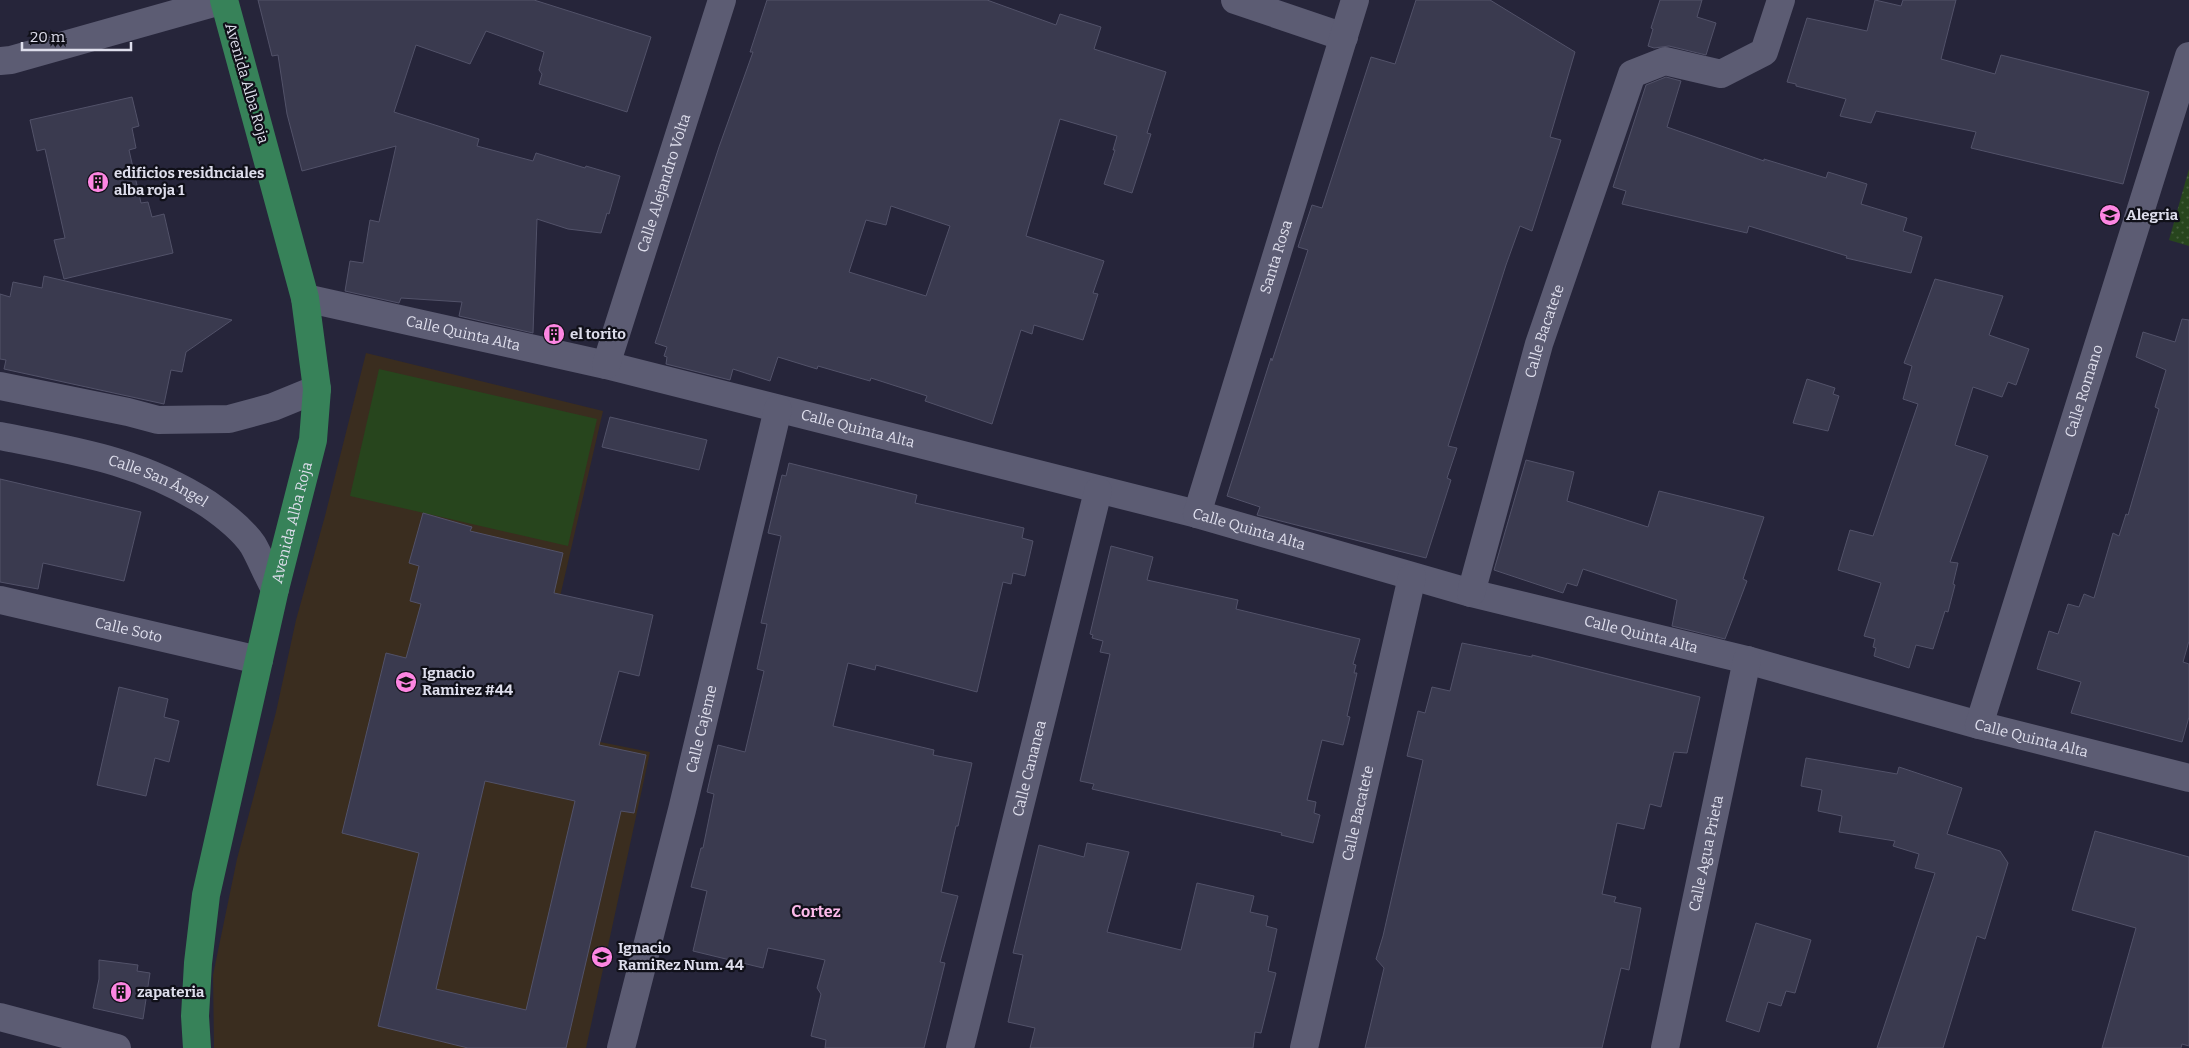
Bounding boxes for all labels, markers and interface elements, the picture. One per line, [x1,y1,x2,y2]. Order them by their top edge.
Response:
scale bar [22,20,131,52]
street label: Avenida Alba Roja [221,21,273,145]
text: 20 m [30,28,66,46]
street label: Calle Alejandro Volta [633,111,694,255]
place label: edificios residnciales alba roja 1 [114,164,264,199]
building icon: edificios residnciales alba roja 1 [86,170,110,194]
school or university icon: Alegria [2098,203,2122,227]
place label: Alegria [2126,206,2179,224]
street label: Santa Rosa [1256,218,1296,296]
street label: Calle Bacatete [1521,282,1568,380]
street label: Calle Quinta Alta [404,312,522,355]
building icon: el torito [542,322,566,346]
place label: el torito [570,325,626,343]
street label: Calle Romano [2061,342,2107,440]
street label: Calle Quinta Alta [799,405,917,451]
street label: Calle San Ángel [106,451,211,511]
street label: Avenida Alba Roja [268,460,316,585]
street label: Calle Quinta Alta [1190,504,1308,554]
street label: Calle Quinta Alta [1582,612,1700,657]
street label: Calle Soto [93,613,164,646]
place label: Ignacio Ramirez #44 [422,664,513,699]
school or university icon: Ignacio Ramirez #44 [394,670,418,694]
street label: Calle Cajeme [682,683,721,775]
street label: Calle Quinta Alta [1973,715,2090,761]
street label: Calle Cananea [1009,718,1050,819]
street label: Calle Bacatete [1338,764,1378,863]
street label: Calle Agua Prieta [1685,794,1727,913]
district label: Cortez [791,902,841,921]
place label: Ignacio RamiRez Num. 44 [618,939,744,974]
school or university icon: Ignacio RamiRez Num. 44 [590,945,614,969]
building icon: zapateria [109,980,133,1004]
place label: zapateria [137,983,205,1001]

